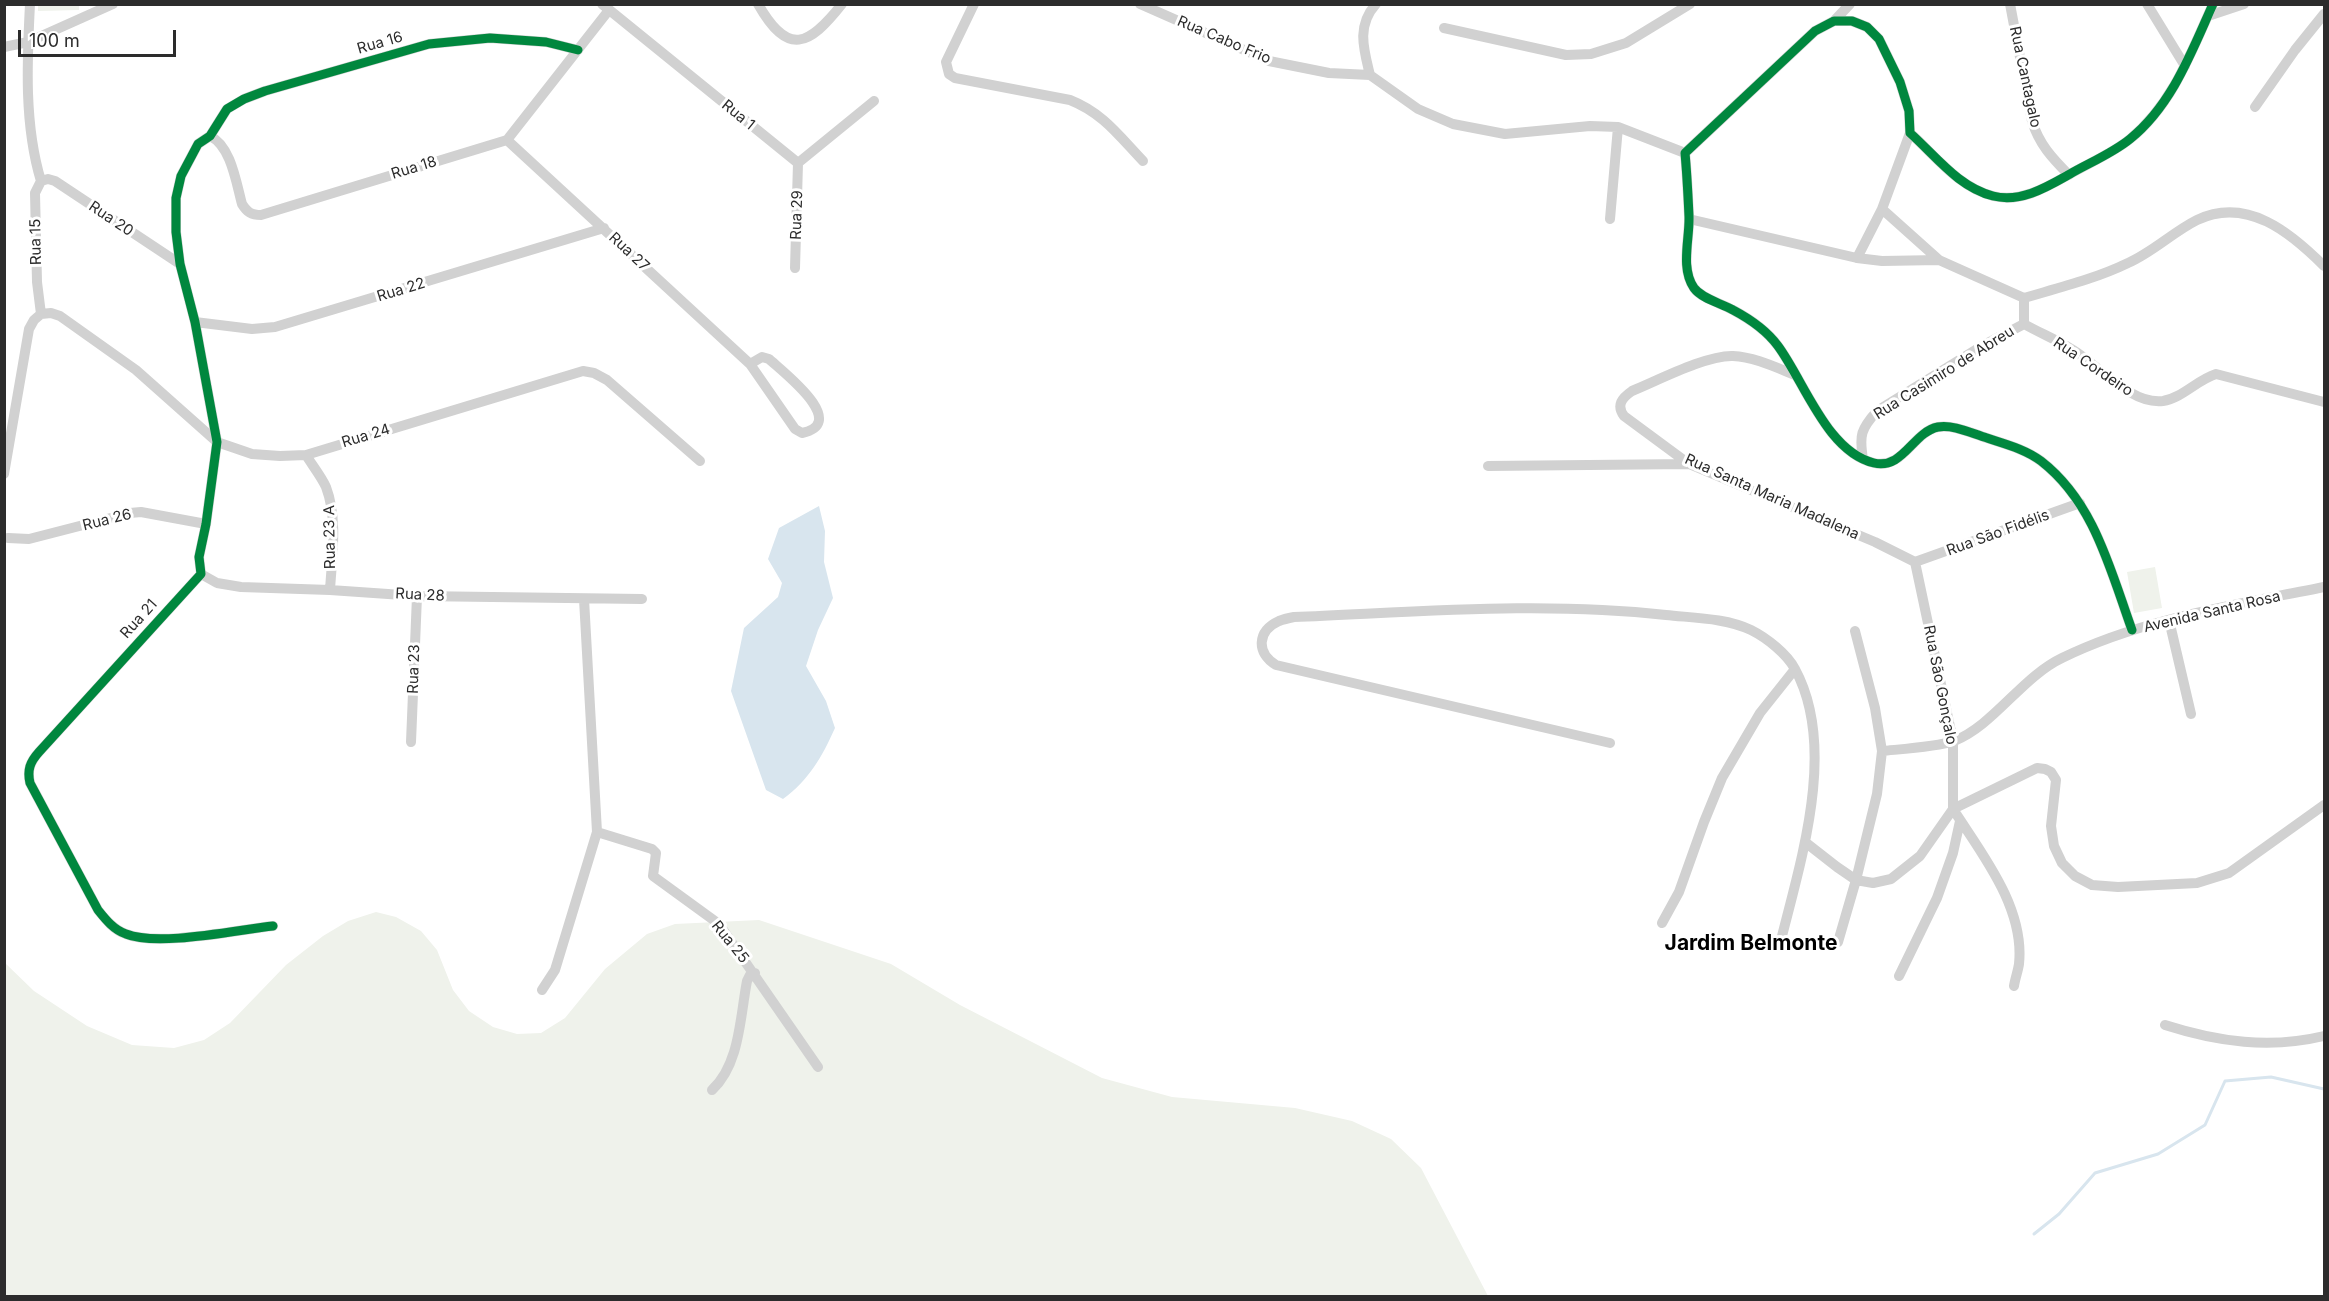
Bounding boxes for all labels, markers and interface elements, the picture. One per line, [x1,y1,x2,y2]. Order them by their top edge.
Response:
street label: Rua Cabo Frio [1175,12,1273,68]
scale bar [21,18,178,56]
street label: Rua Cantagalo [2005,25,2045,129]
street label: Rua 16 [355,28,405,58]
text: 100 m [29,30,80,51]
street label: Rua 1 [718,96,758,134]
street label: Rua 18 [389,153,439,183]
street label: Rua 29 [787,190,807,240]
street label: Rua 20 [85,198,137,240]
street label: Rua 15 [27,219,45,265]
street label: Rua 27 [605,229,653,275]
street label: Rua 22 [375,274,427,306]
street label: Rua Casimiro de Abreu [1870,322,2018,424]
street label: Rua Cordeiro [2050,334,2136,400]
street label: Rua 24 [340,420,392,452]
street label: Rua Santa Maria Madalena [1682,450,1862,544]
street label: Rua 26 [81,505,133,535]
street label: Rua 23 A [320,505,340,569]
street label: Rua São Fidélis [1944,506,2052,560]
street label: Rua 28 [395,585,445,605]
street label: Avenida Santa Rosa [2142,588,2282,636]
street label: Rua 21 [117,596,161,642]
street label: Rua São Gonçalo [1920,624,1960,746]
street label: Rua 23 [404,644,424,694]
street label: Rua 25 [707,917,753,967]
district label: Jardim Belmonte [1665,931,1837,957]

